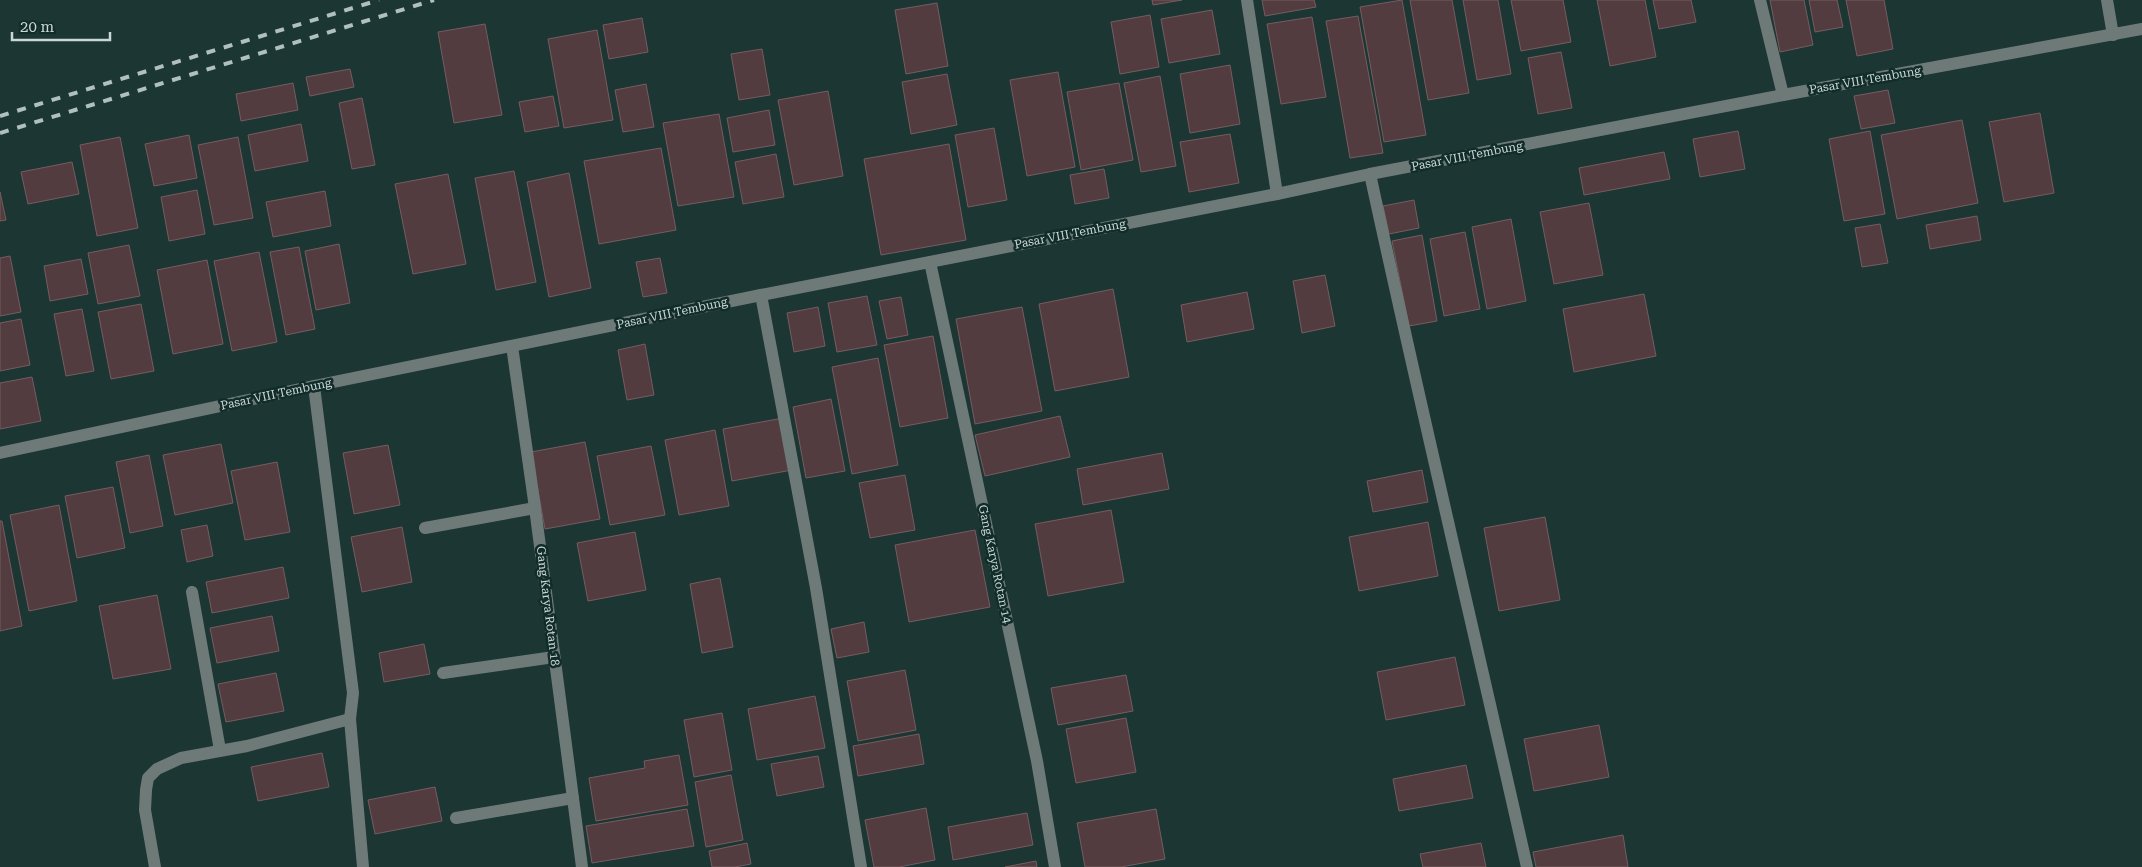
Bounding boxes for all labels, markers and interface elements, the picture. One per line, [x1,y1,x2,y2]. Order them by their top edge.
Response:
scale bar [12,10,110,42]
text: 20 m [20,18,55,36]
street label: Pasar VIII Tembung [1808,63,1922,97]
street label: Pasar VIII Tembung [1410,138,1524,174]
street label: Pasar VIII Tembung [1013,216,1127,252]
street label: Pasar VIII Tembung [615,294,729,332]
street label: Pasar VIII Tembung [219,375,333,413]
street label: Gang Karya Rotan 14 [976,503,1014,625]
street label: Gang Karya Rotan 18 [534,545,562,667]

